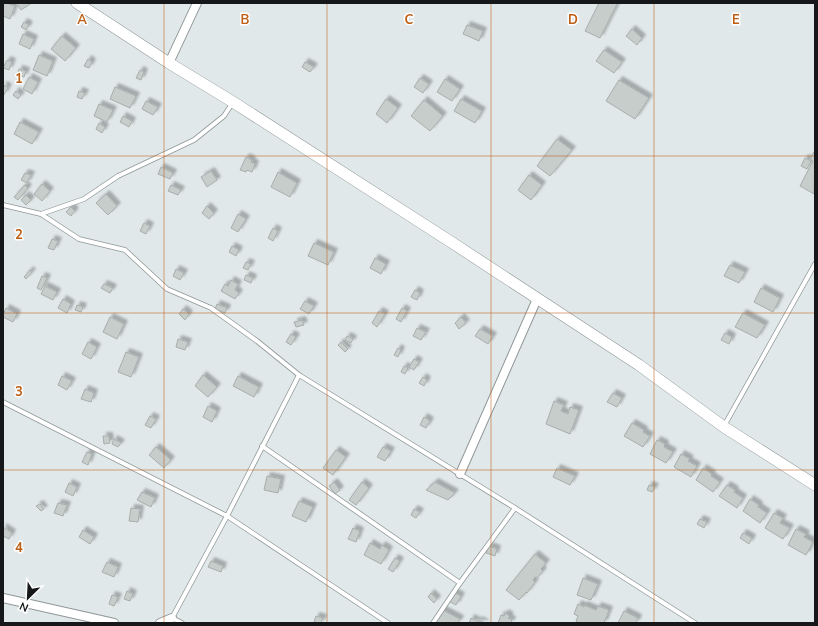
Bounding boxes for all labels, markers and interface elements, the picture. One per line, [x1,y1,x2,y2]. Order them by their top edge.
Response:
text: A [77,11,87,29]
text: B [241,11,250,29]
text: C [405,11,414,29]
text: D [568,11,578,29]
text: E [732,11,740,29]
text: 1 [15,70,23,88]
text: 2 [15,226,23,244]
text: 3 [15,383,23,401]
text: 4 [15,539,23,557]
north arrow [8,578,48,618]
text: N [17,598,31,615]

